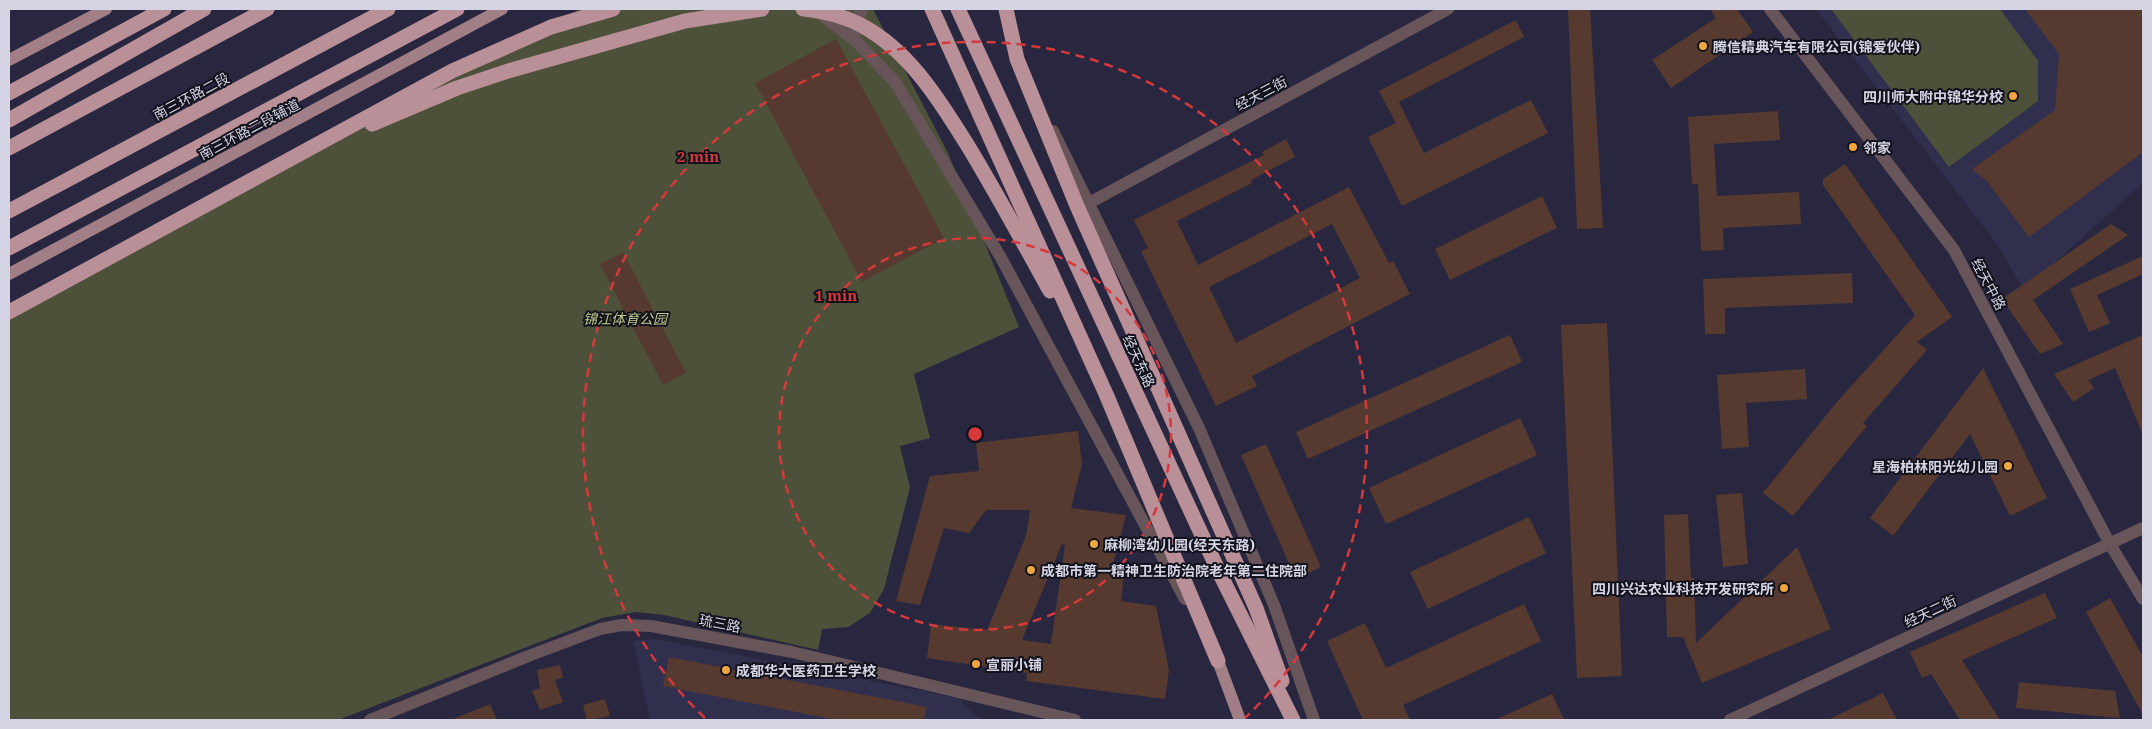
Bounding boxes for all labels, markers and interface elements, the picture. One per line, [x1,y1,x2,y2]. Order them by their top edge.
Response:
place label: 腾信精典汽车有限公司(锦爱伙伴) [1713,37,1920,56]
marker: 腾信精典汽车有限公司(锦爱伙伴) [1697,40,1709,52]
street label: 南三环路二段 [149,68,233,124]
street label: 经天三街 [1232,71,1290,115]
place label: 四川师大附中锦华分校 [1863,87,2003,106]
marker: 四川师大附中锦华分校 [2007,90,2019,102]
street label: 南三环路二段辅道 [195,94,303,164]
place label: 邻家 [1863,138,1891,157]
marker: 邻家 [1847,141,1859,153]
text: 2 min [677,146,719,166]
street label: 经天中路 [1967,255,2011,313]
text: 1 min [815,285,857,305]
park label: 锦江体育公园 [583,309,669,328]
street label: 经天东路 [1119,332,1159,390]
centre of rings [966,425,984,443]
place label: 星海柏林阳光幼儿园 [1872,457,1998,476]
marker: 星海柏林阳光幼儿园 [2002,460,2014,472]
place label: 麻柳湾幼儿园(经天东路) [1104,535,1255,554]
marker: 麻柳湾幼儿园(经天东路) [1088,538,1100,550]
place label: 成都市第一精神卫生防治院老年第二住院部 [1041,561,1307,580]
marker: 成都市第一精神卫生防治院老年第二住院部 [1025,564,1037,576]
place label: 四川兴达农业科技开发研究所 [1592,579,1774,598]
marker: 四川兴达农业科技开发研究所 [1778,582,1790,594]
street label: 经天二街 [1901,591,1959,631]
street label: 琉三路 [698,610,742,636]
place label: 宣丽小铺 [986,655,1042,674]
marker: 宣丽小铺 [970,658,982,670]
place label: 成都华大医药卫生学校 [736,661,876,680]
marker: 成都华大医药卫生学校 [720,664,732,676]

